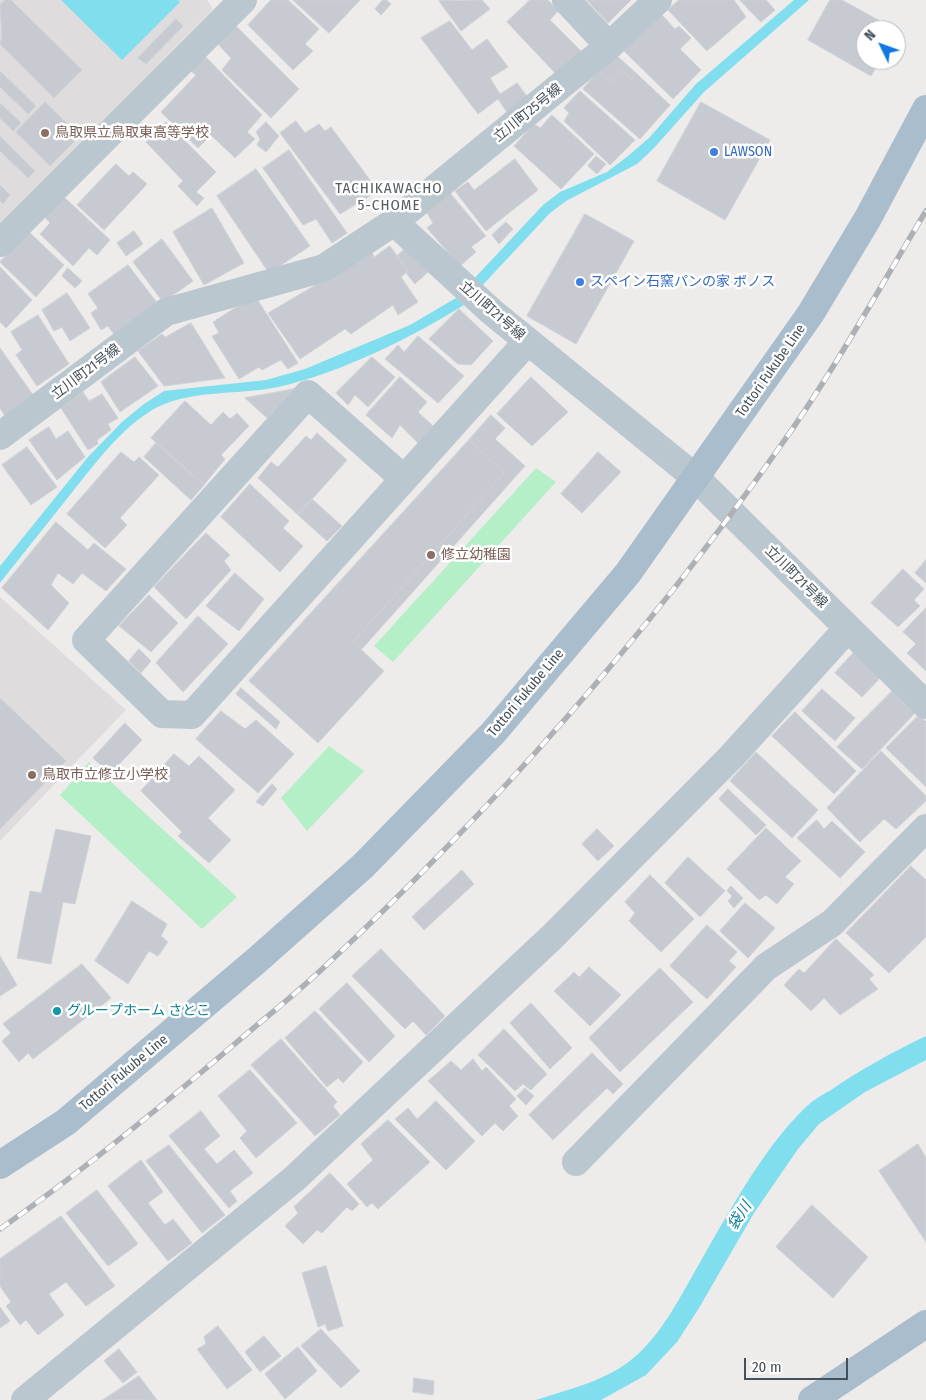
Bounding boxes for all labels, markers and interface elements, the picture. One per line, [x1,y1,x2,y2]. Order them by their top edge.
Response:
north arrow [856,20,906,70]
text: N [861,26,879,44]
street label: 立川町25号線 [491,80,565,146]
place label: 鳥取県立鳥取東高等学校 [55,125,209,141]
marker: 鳥取県立鳥取東高等学校 [39,127,51,139]
place label: LAWSON [724,144,772,160]
marker: LAWSON [708,146,720,158]
district label: TACHIKAWACHO 5-CHOME [334,180,444,215]
place label: スペイン石窯パンの家 ボノス [590,274,775,290]
marker: スペイン石窯パンの家 ボノス [574,276,586,288]
street label: 立川町21号線 [456,278,528,344]
street label: Tottori Fukube Line [733,321,809,421]
street label: 立川町21号線 [48,341,124,403]
street label: 立川町21号線 [761,542,831,612]
place label: 修立幼稚園 [441,547,511,563]
marker: 修立幼稚園 [425,549,437,561]
street label: Tottori Fukube Line [484,646,568,740]
place label: 鳥取市立修立小学校 [42,767,168,783]
marker: 鳥取市立修立小学校 [26,769,38,781]
place label: グループホーム さとこ [67,1003,210,1019]
marker: グループホーム さとこ [51,1005,63,1017]
street label: Tottori Fukube Line [77,1031,171,1115]
water label: 袋川 [724,1199,756,1233]
scale bar [746,1348,850,1380]
text: 20 m [752,1358,782,1376]

